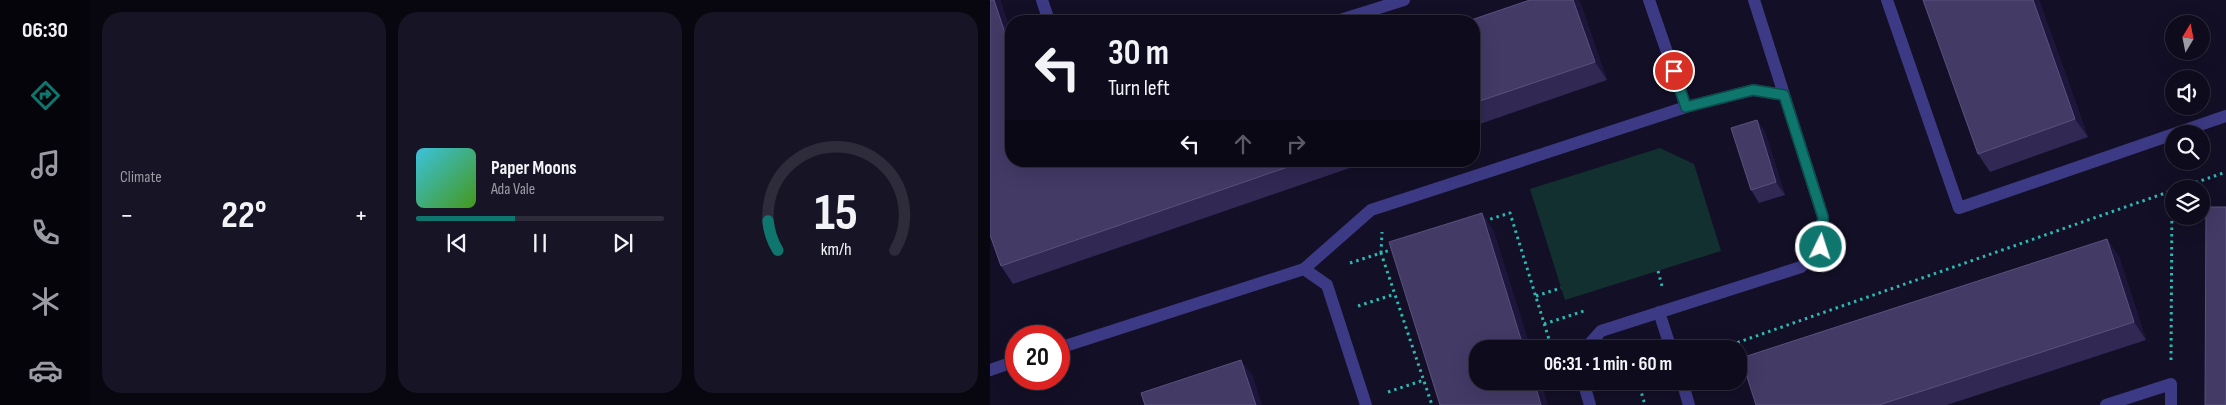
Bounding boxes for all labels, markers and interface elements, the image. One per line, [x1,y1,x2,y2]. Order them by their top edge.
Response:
north arrow [2165,15,2210,60]
map controls [2165,15,2210,225]
text: 06:30 [22,17,68,44]
text: 30 m [1108,32,1169,75]
icon: left [1025,35,1090,100]
pin [1653,50,1695,92]
icon: arrive [1660,57,1688,85]
button: sound [2165,70,2210,115]
text: Turn left [1108,75,1170,102]
icon: directions [28,78,63,113]
button: search [2165,125,2210,170]
icon: left [1176,130,1204,158]
icon: ahead [1229,130,1257,158]
icon: right [1282,130,1310,158]
icon: music [28,147,63,182]
text: Paper Moons [491,157,577,180]
text: Climate [120,168,162,187]
text: Ada Vale [491,180,535,199]
button: layers [2165,180,2210,225]
text: 15 [814,182,858,245]
text: 22° [221,193,267,238]
text: − [120,199,134,232]
text: + [354,199,368,232]
icon: phone [28,215,63,250]
position arrow [1794,220,1846,272]
icon: previous [443,229,471,257]
icon: pause [526,229,554,257]
icon: next [609,229,637,257]
text: km/h [821,239,851,260]
icon: climate [28,284,63,319]
speed limit sign: 20 [1005,325,1070,390]
icon: car [28,353,63,388]
text: 06:31 · 1 min · 60 m [1544,353,1672,376]

